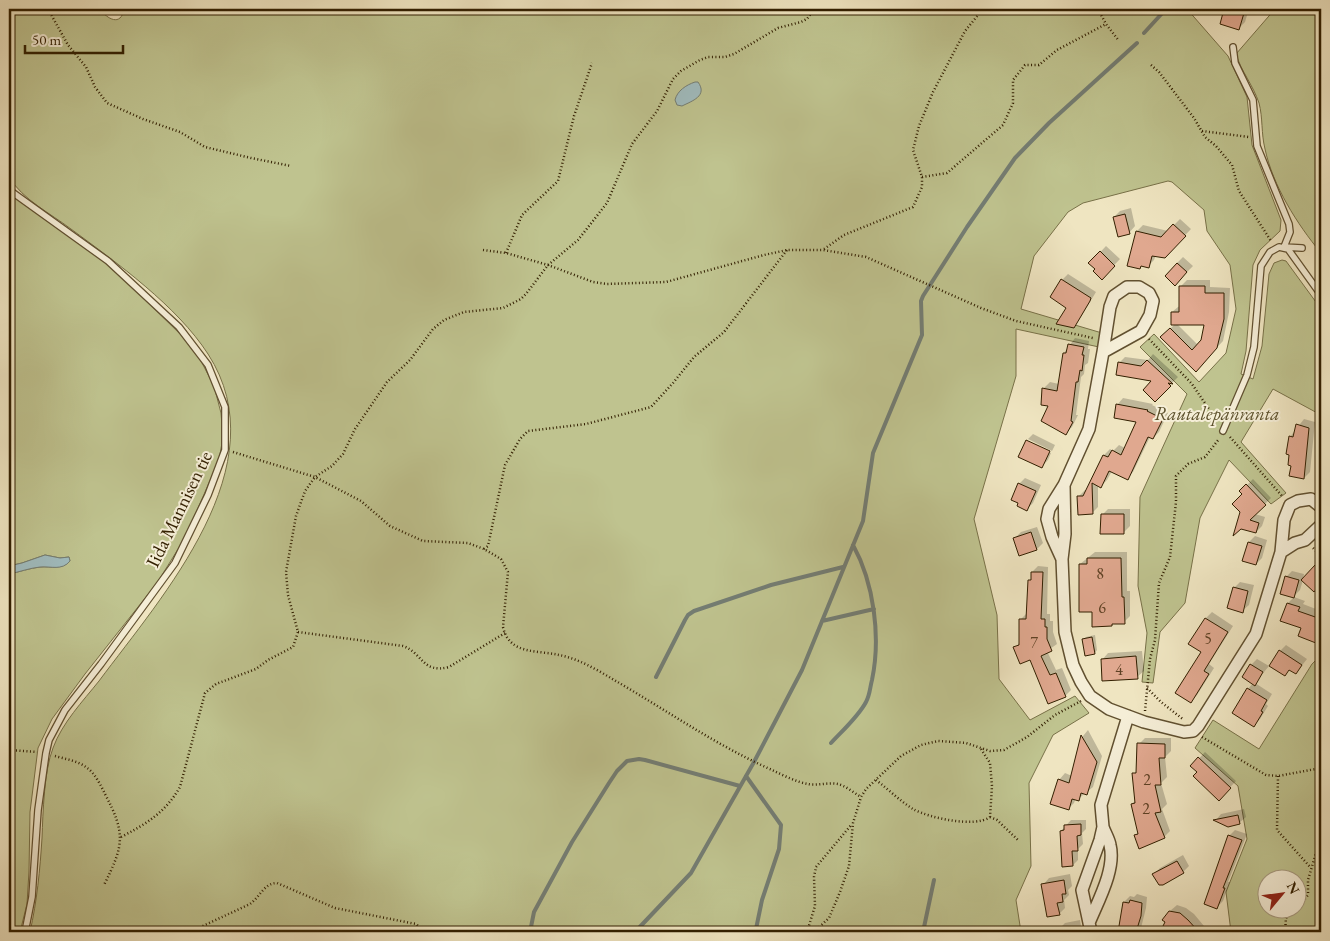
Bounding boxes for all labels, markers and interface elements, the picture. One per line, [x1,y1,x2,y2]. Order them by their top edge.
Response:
scale bar [25,22,122,54]
text: 50 m [32,30,61,49]
park label: Rautalepänranta [1154,401,1280,426]
street label: Iida Mannisen tie [140,447,218,571]
house number: 8 [1096,563,1104,584]
house number: 6 [1098,597,1106,618]
house number: 5 [1204,628,1212,649]
house number: 7 [1030,632,1038,653]
house number: 4 [1115,659,1123,680]
house number: 2 [1143,769,1151,790]
house number: 2 [1142,798,1150,819]
north arrow [1258,868,1308,918]
text: N [1283,878,1304,898]

